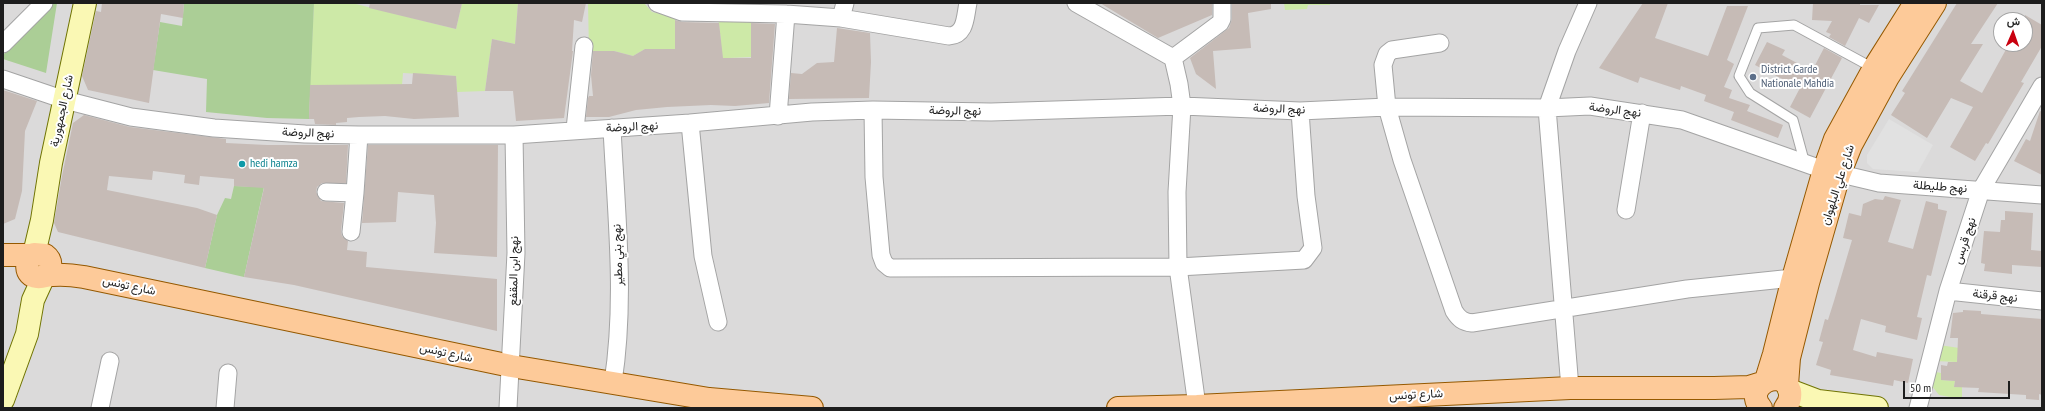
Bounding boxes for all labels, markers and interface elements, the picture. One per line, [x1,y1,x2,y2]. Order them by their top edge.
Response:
north arrow [1993,12,2033,52]
text: ش [2007,14,2020,28]
place label: District Garde Nationale Mahdia [1761,63,1834,91]
marker: District Garde Nationale Mahdia [1748,72,1758,82]
street label: شارع الجمهورية [47,74,77,148]
street label: نهج الروضة [1588,100,1642,120]
street label: نهج الروضة [1253,101,1305,117]
street label: نهج الروضة [929,103,981,119]
street label: نهج الروضة [605,118,659,136]
street label: نهج الروضة [282,125,334,141]
street label: شارع علي البلهوان [1818,143,1858,227]
place label: hedi hamza [250,157,298,171]
marker: hedi hamza [237,159,247,169]
street label: نهج طليطلة [1912,178,1968,196]
street label: نهج قربس [1951,216,1979,266]
street label: نهج بني مطير [610,224,626,286]
street label: نهج ابن المقفع [506,236,522,306]
street label: شارع تونس [101,273,157,299]
street label: نهج قرقنة [1972,286,2018,306]
street label: شارع تونس [418,340,474,366]
scale bar [1905,373,2012,399]
text: 50 m [1910,380,1931,395]
street label: شارع تونس [1389,386,1443,404]

